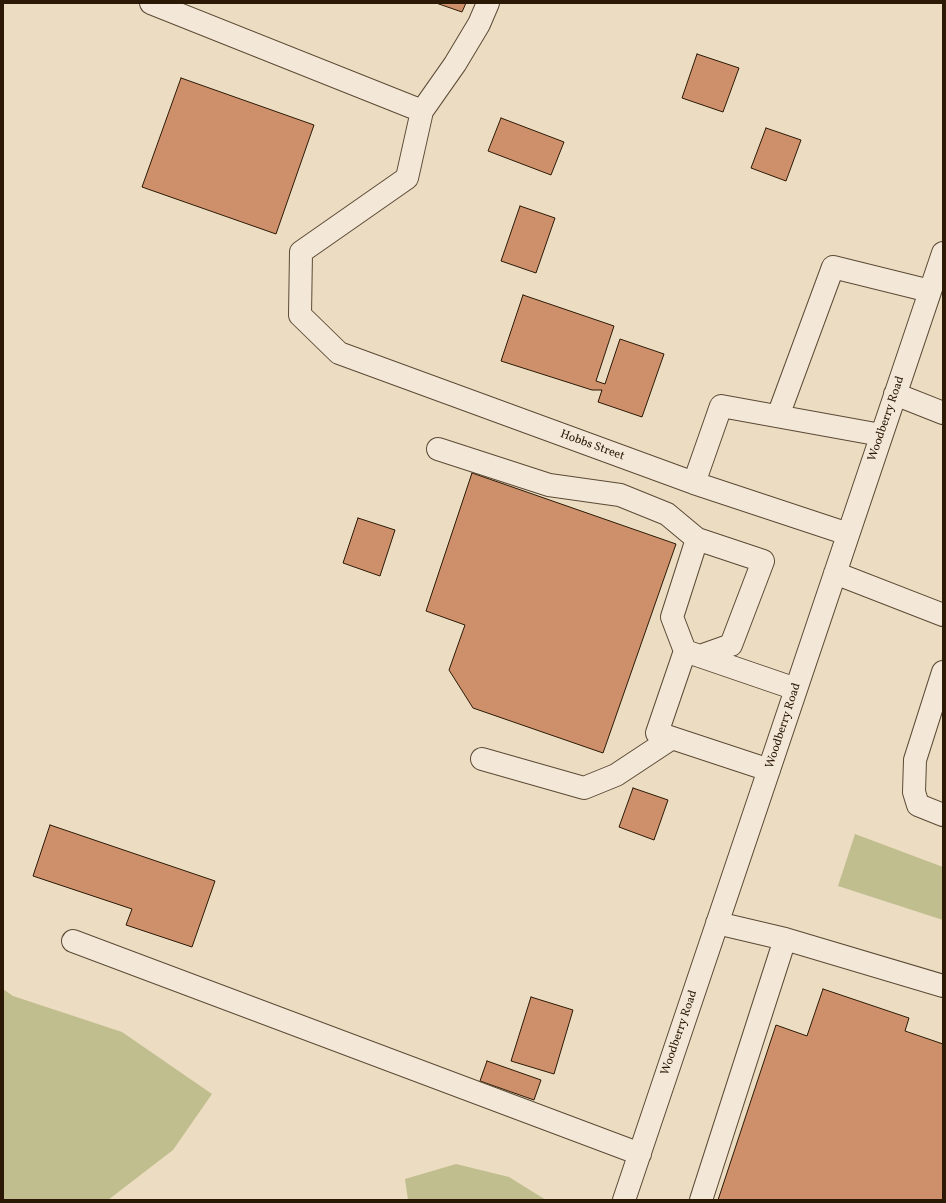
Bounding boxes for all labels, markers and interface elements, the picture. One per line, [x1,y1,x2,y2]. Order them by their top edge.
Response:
street label: Woodberry Road [866,375,908,463]
street label: Hobbs Street [558,428,626,464]
street label: Woodberry Road [763,681,805,771]
street label: Woodberry Road [659,989,701,1077]

